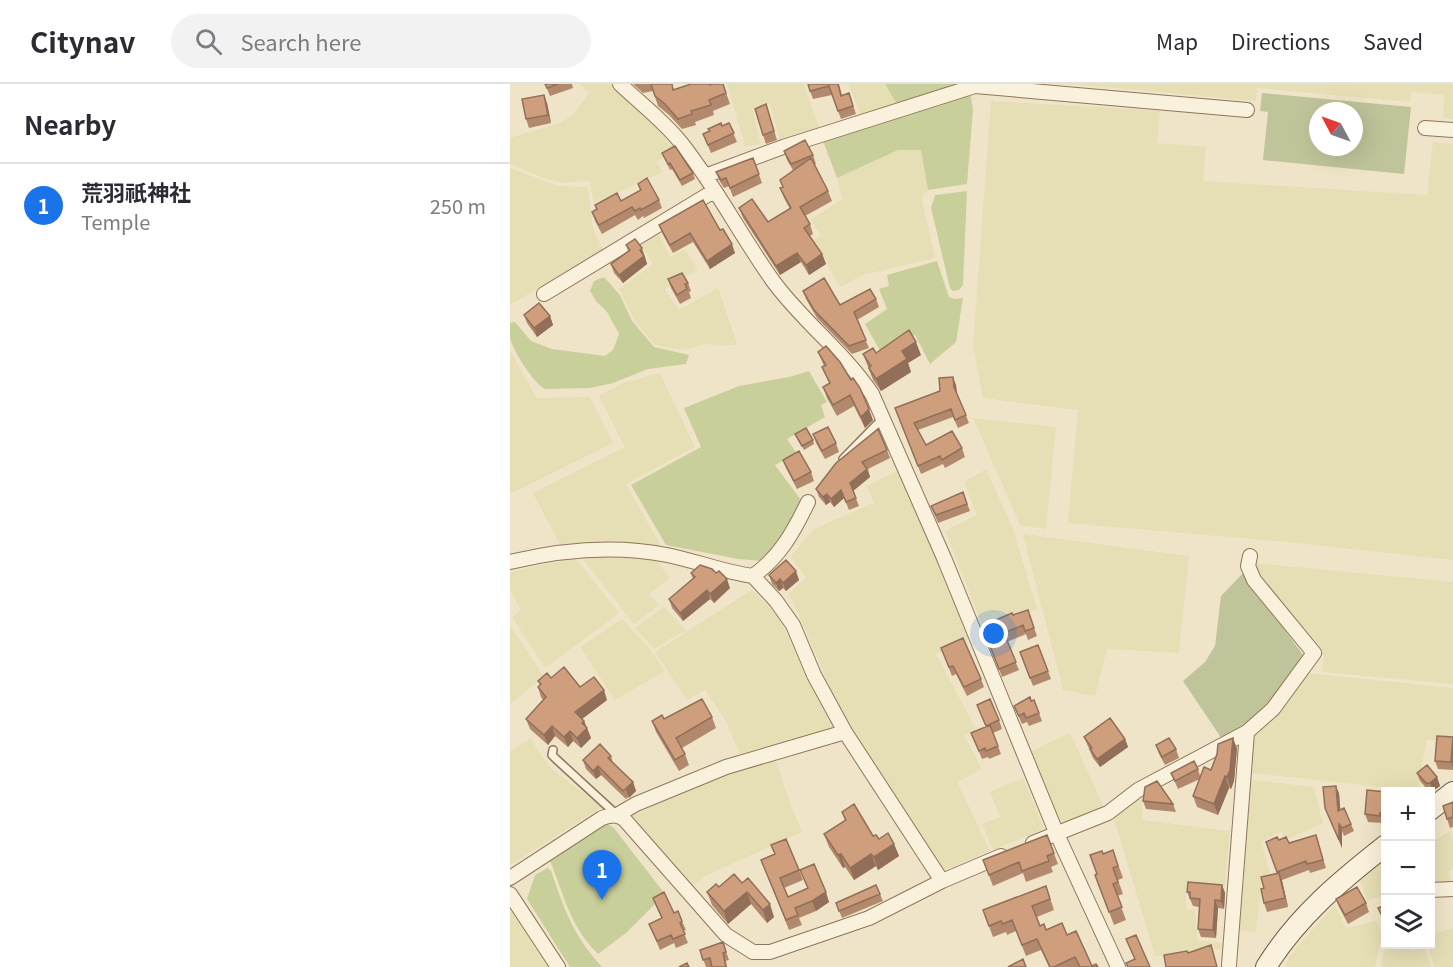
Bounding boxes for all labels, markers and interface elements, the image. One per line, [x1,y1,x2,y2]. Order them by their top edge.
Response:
search box [171,14,591,68]
text: Citynav [30,21,135,61]
icon: search [192,25,225,58]
text: Search here [240,25,361,57]
text: Map [1156,26,1198,56]
text: Directions [1231,26,1330,56]
text: Saved [1363,26,1423,56]
north arrow [1309,102,1363,156]
text: Nearby [24,105,116,142]
text: 荒羽祇神社 [81,175,191,207]
text: 1 [38,191,49,220]
text: 250 m [430,191,486,220]
text: Temple [81,207,150,236]
your location [979,619,1008,648]
map controls [1381,787,1435,949]
button: + [1381,787,1435,841]
button: − [1381,841,1435,895]
pin: 1 [582,850,622,900]
button: layers [1381,895,1435,949]

